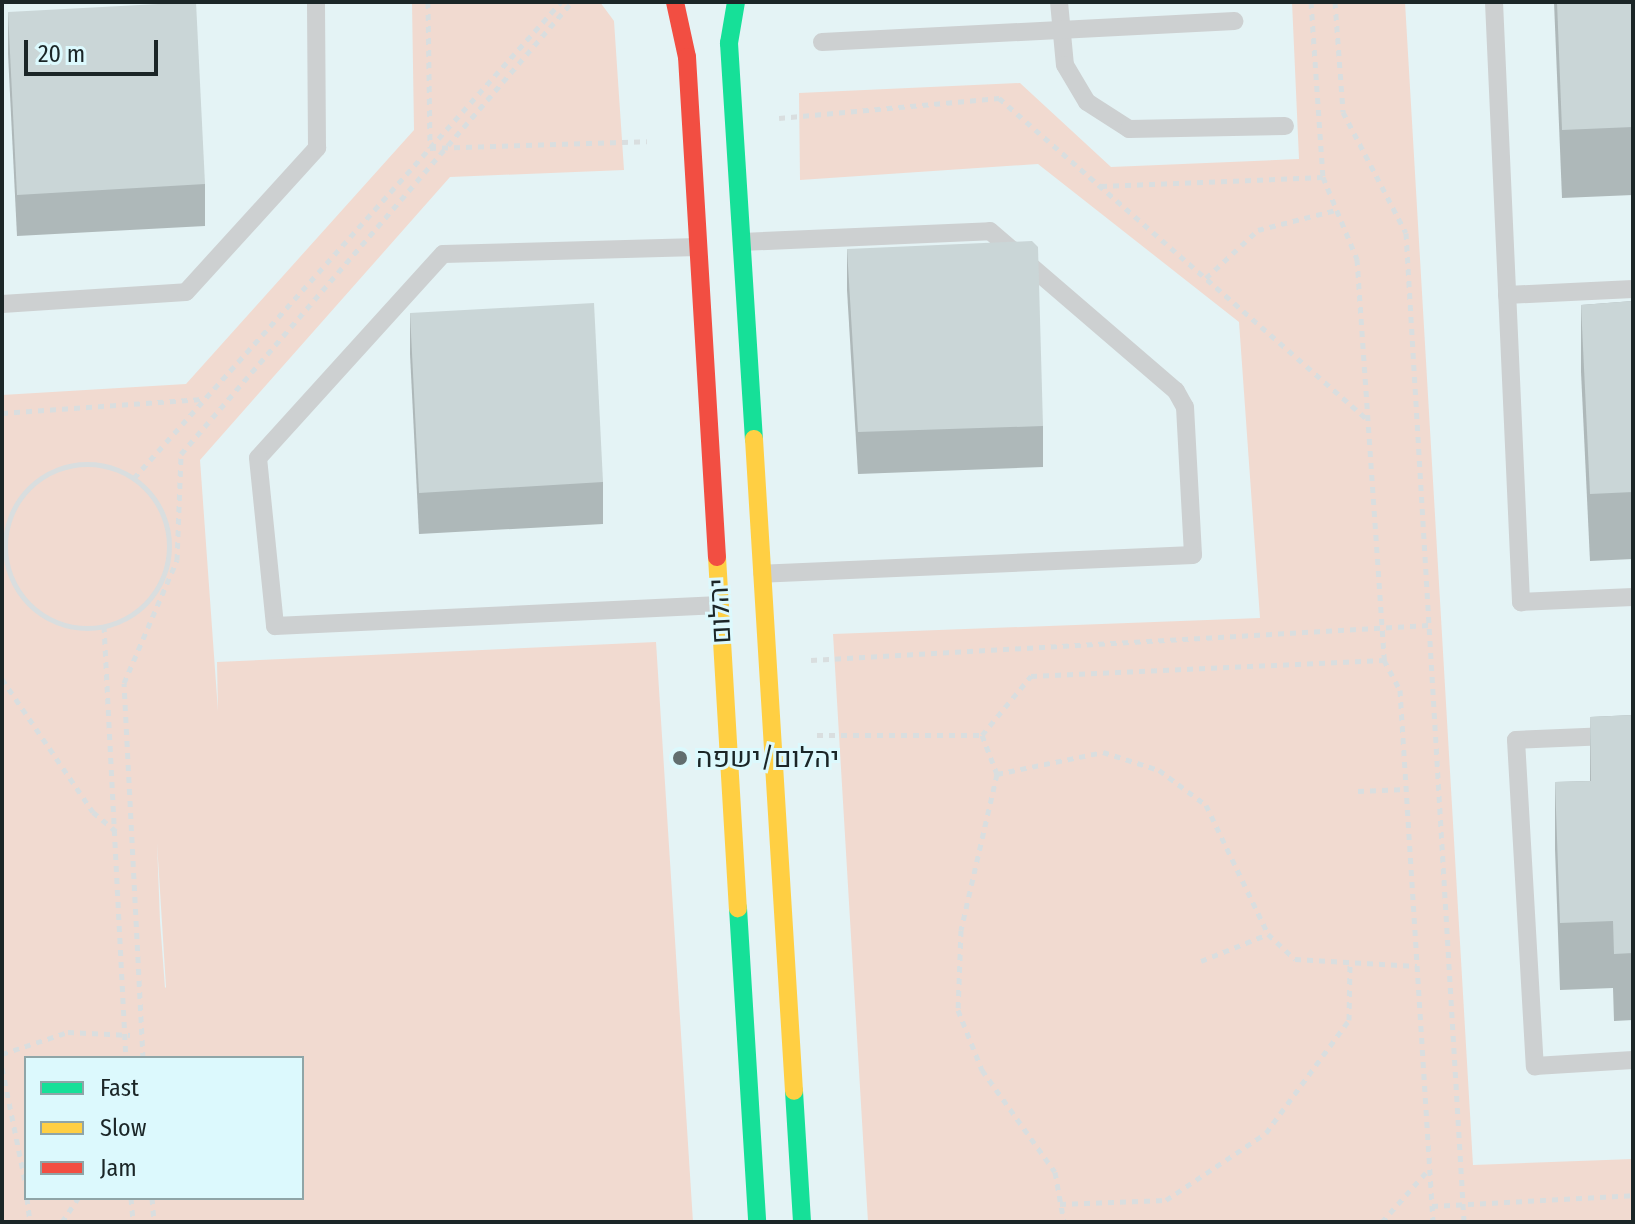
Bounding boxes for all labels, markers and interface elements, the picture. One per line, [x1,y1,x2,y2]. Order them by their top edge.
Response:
scale bar [28,24,162,74]
text: 20 m [38,40,85,68]
street label: יהלום [702,577,738,645]
place label: יהלום/ישפה [696,741,839,775]
marker: יהלום/ישפה [671,749,689,767]
legend [24,1056,304,1200]
text: Fast [100,1074,139,1102]
text: Slow [100,1114,146,1142]
text: Jam [100,1154,137,1182]

